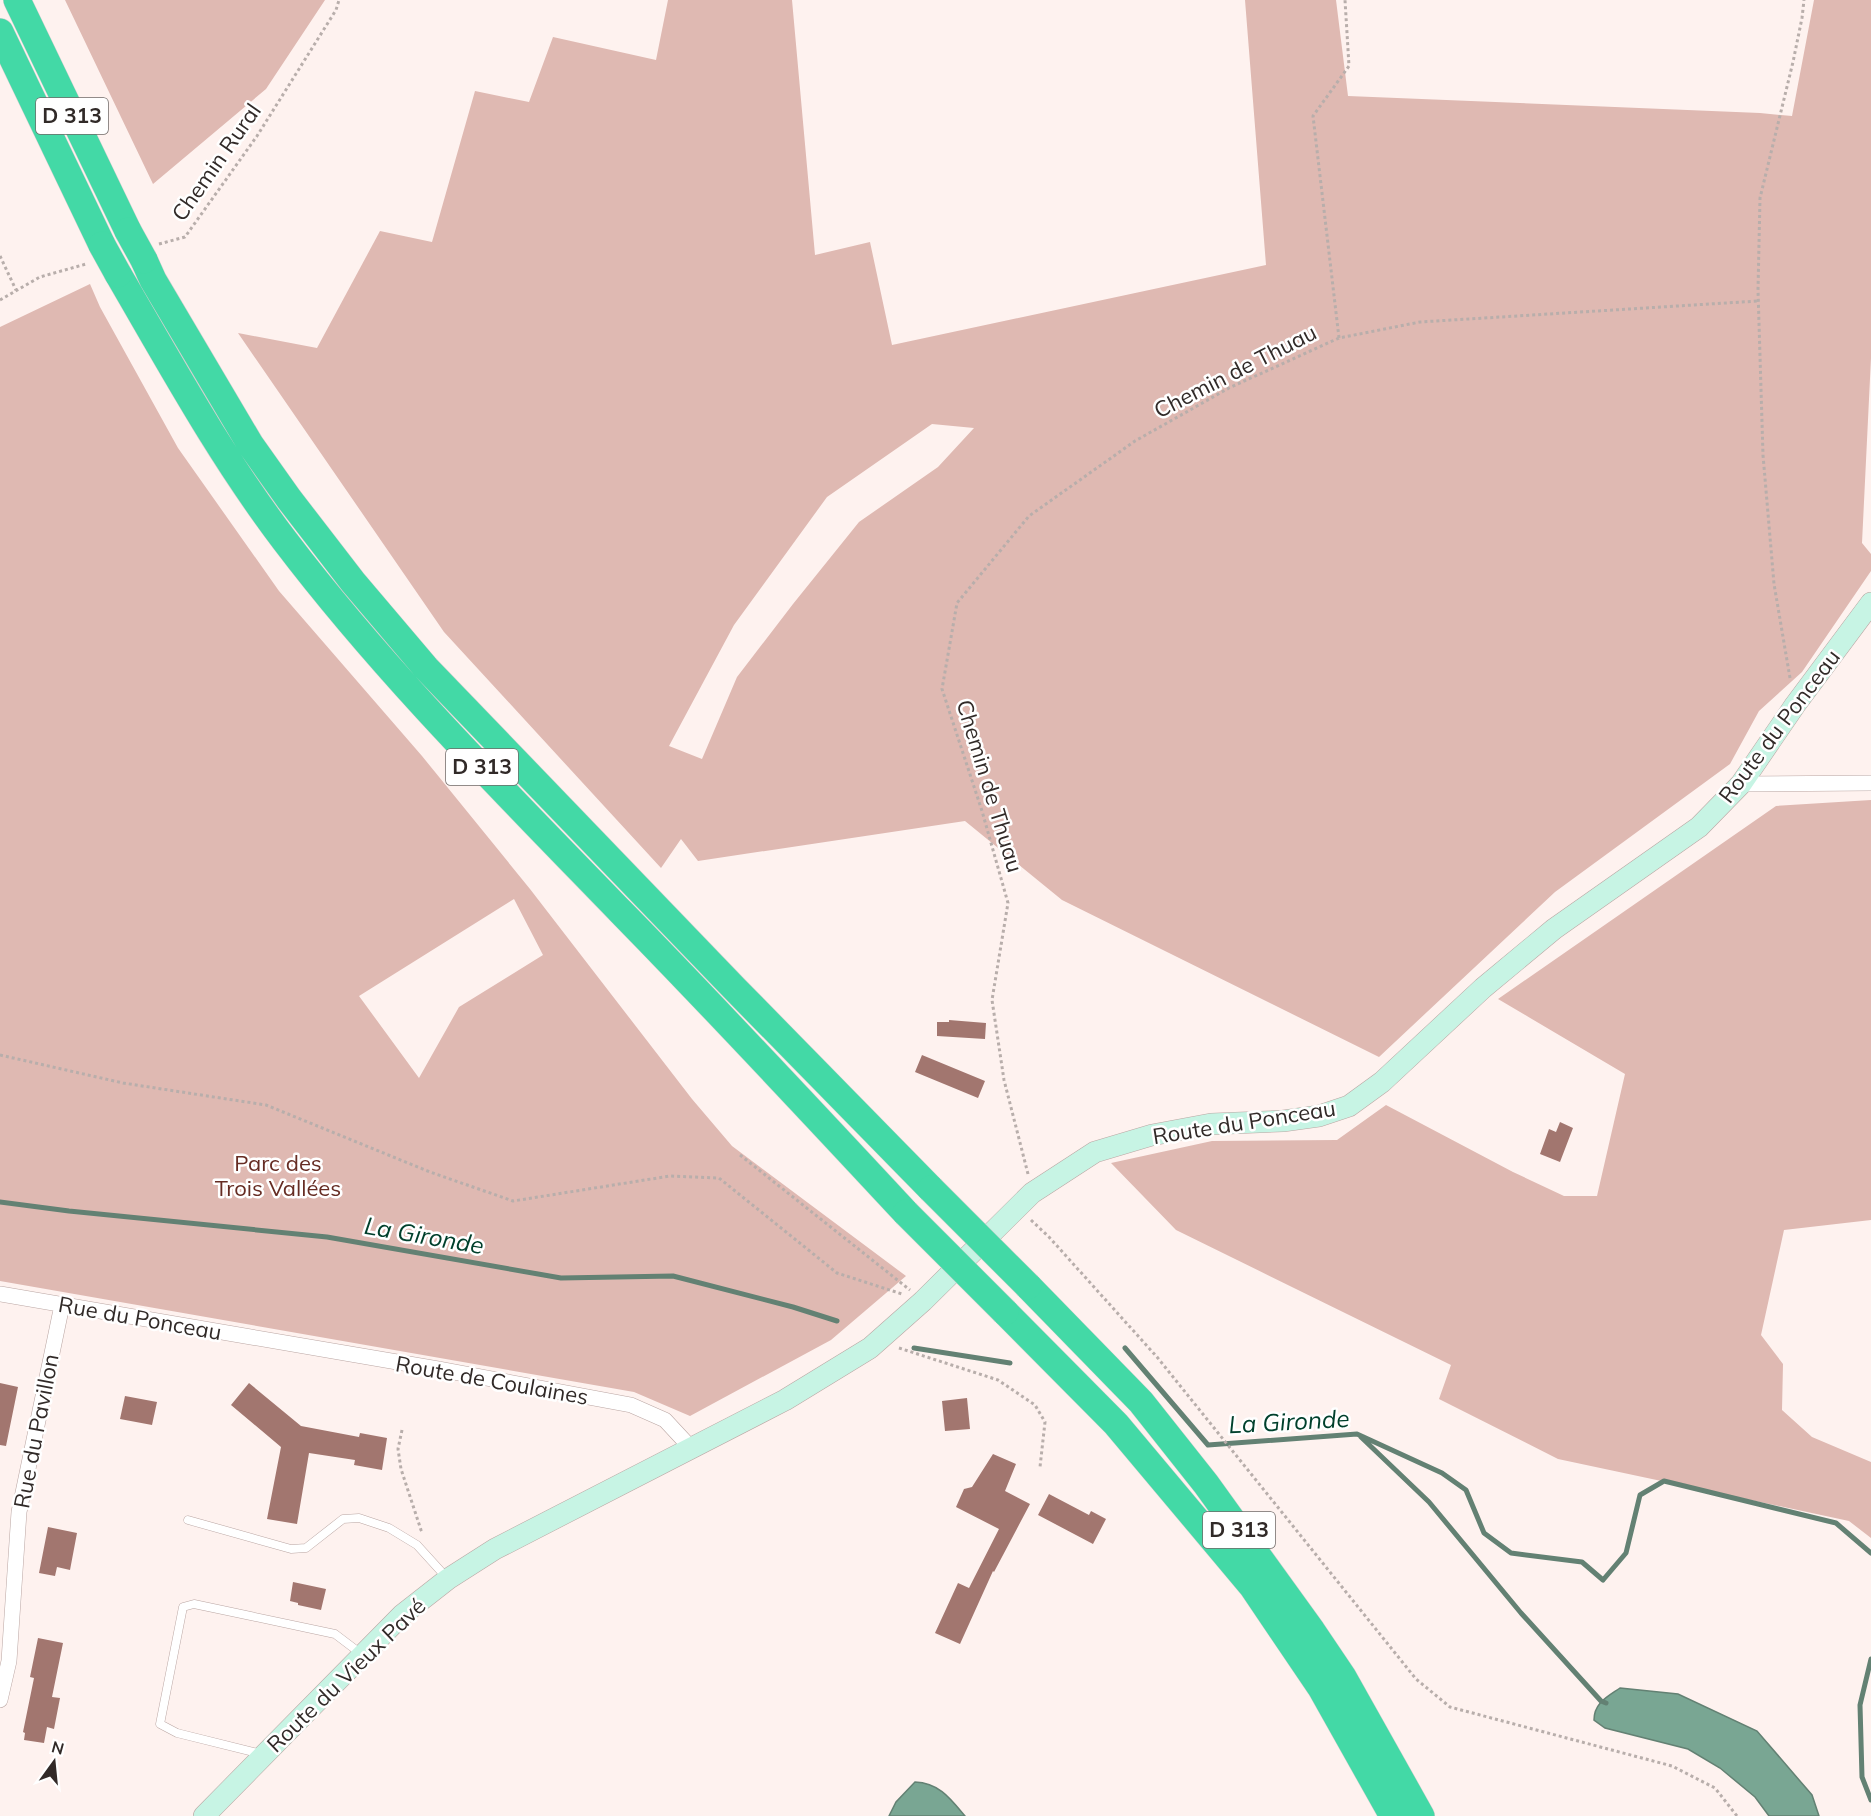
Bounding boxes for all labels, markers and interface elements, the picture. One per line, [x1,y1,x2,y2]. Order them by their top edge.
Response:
road number: D 313 [36,98,108,134]
street label: Chemin Rural [165,98,267,226]
street label: Chemin de Thuau [1149,318,1321,424]
street label: Route du Ponceau [1712,644,1846,808]
street label: Chemin de Thuau [950,696,1030,876]
road number: D 313 [446,749,518,785]
street label: Route du Ponceau [1150,1094,1338,1150]
park label: Parc des Trois Vallées [215,1149,341,1202]
water label: La Gironde [362,1210,486,1260]
street label: Rue du Ponceau [56,1290,224,1346]
street label: Route de Coulaines [393,1349,591,1411]
street label: Rue du Pavillon [7,1351,65,1511]
water label: La Gironde [1228,1403,1350,1439]
road number: D 313 [1203,1512,1275,1548]
street label: Route du Vieux Pavé [261,1592,431,1758]
north arrow [24,1732,84,1792]
text: N [49,1736,66,1759]

